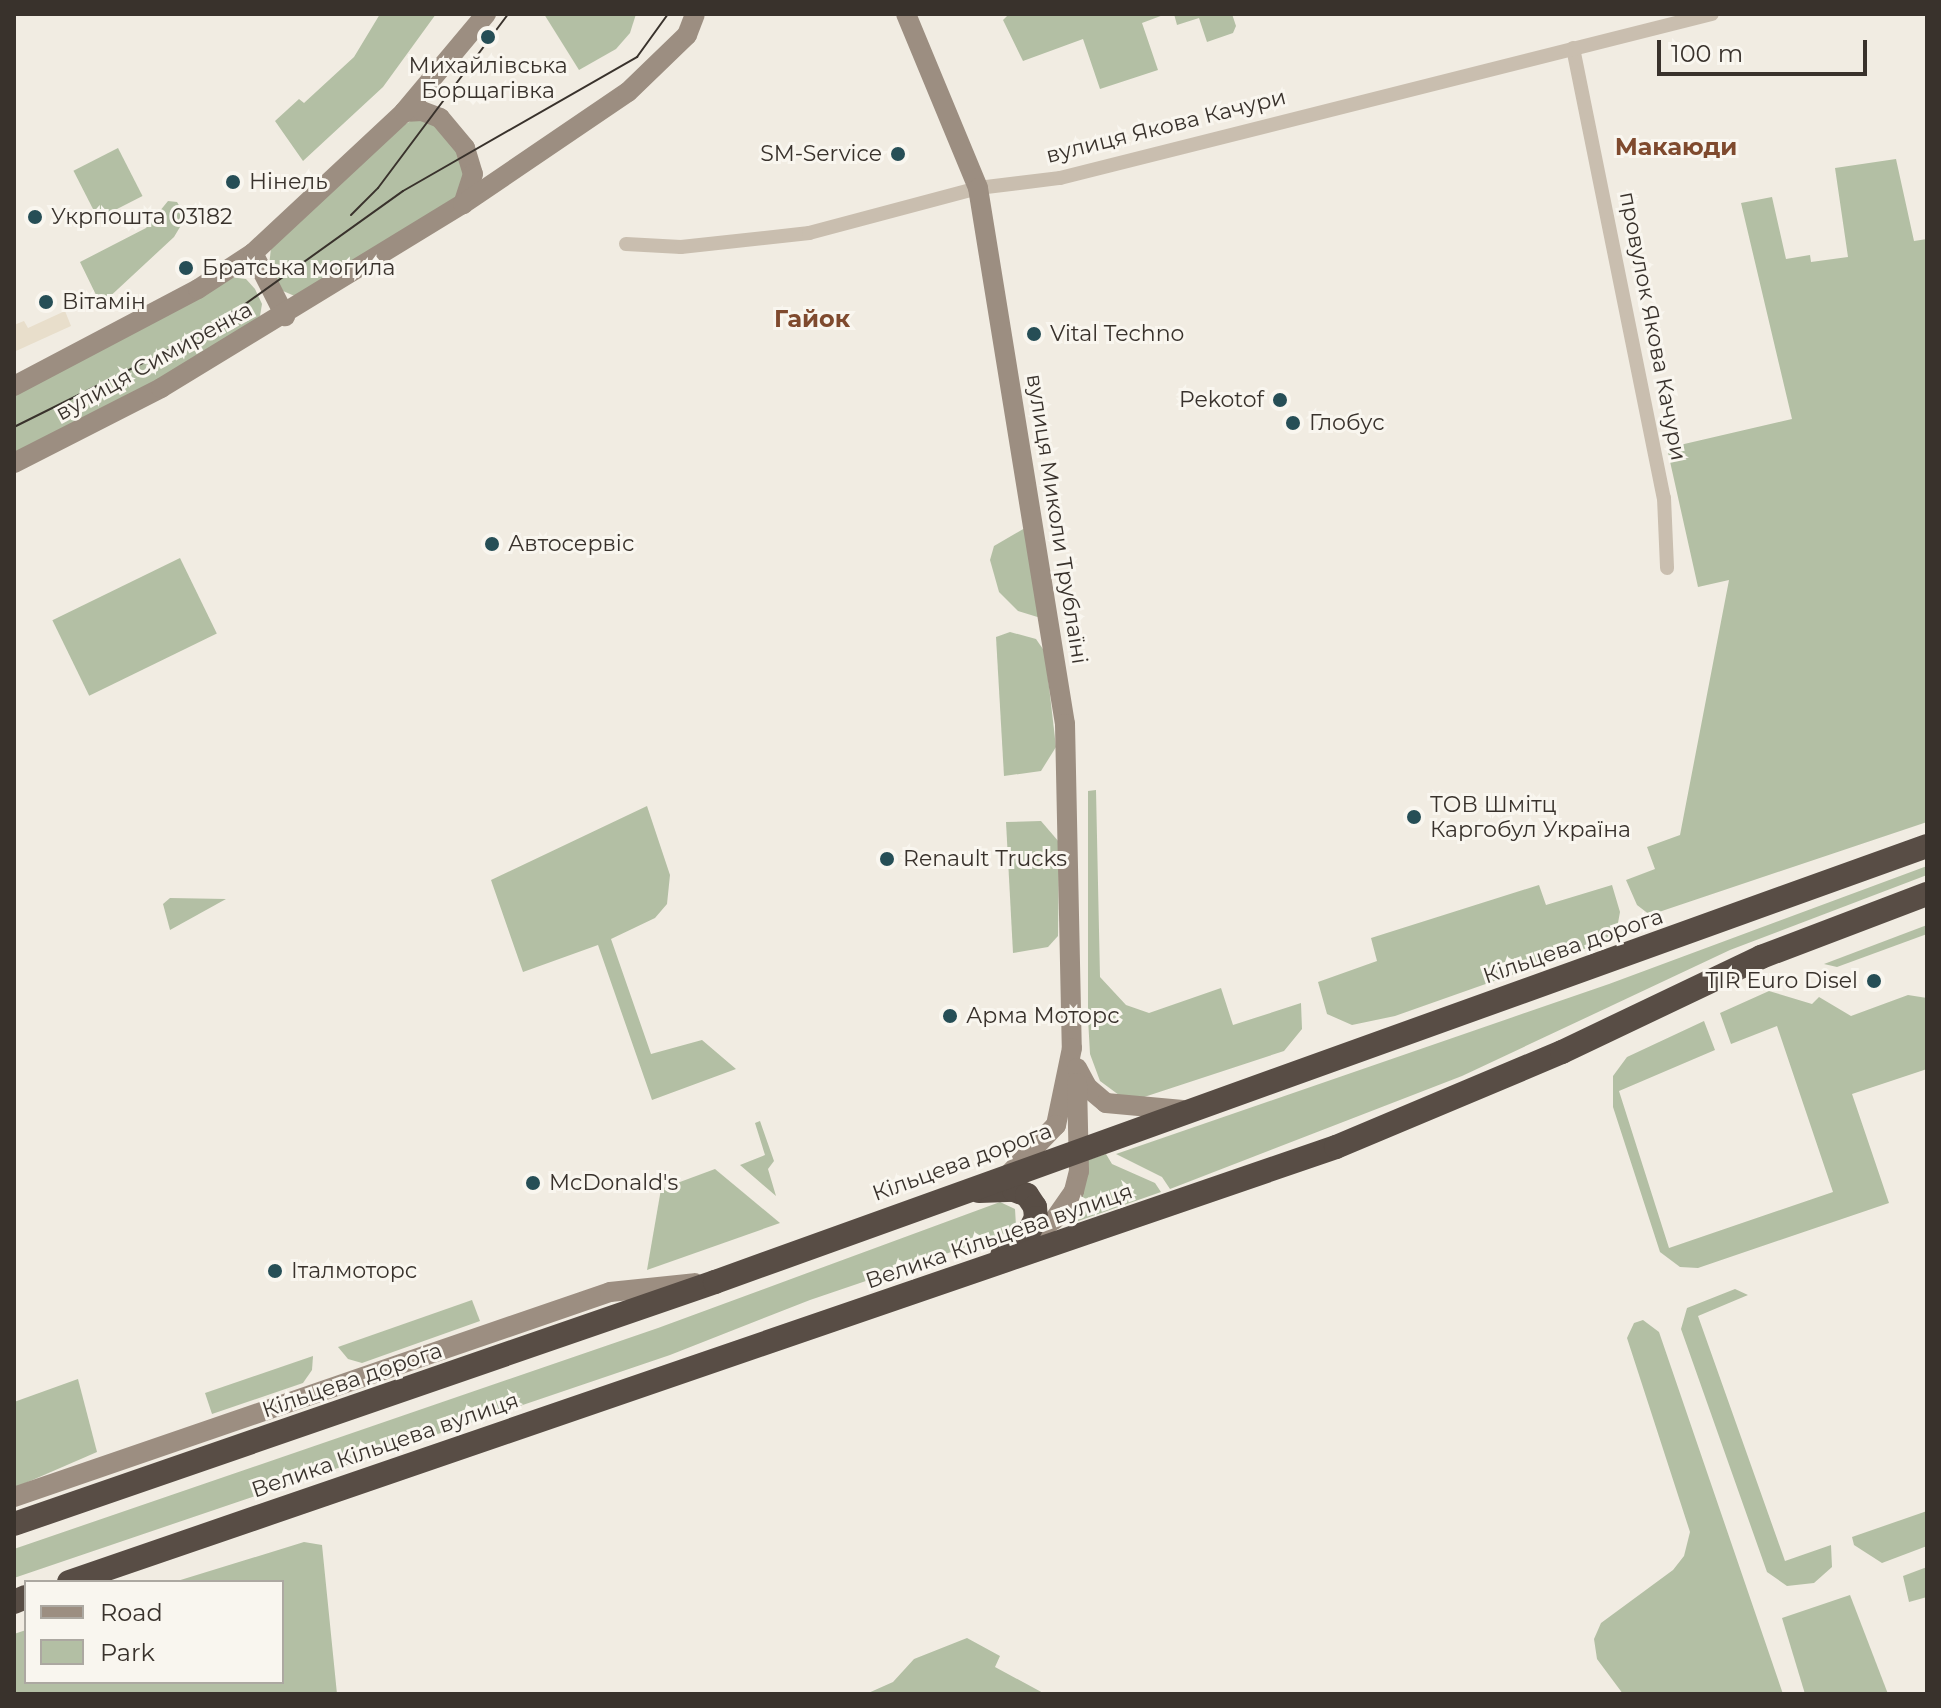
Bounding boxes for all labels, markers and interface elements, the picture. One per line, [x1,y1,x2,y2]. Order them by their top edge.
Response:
scale bar [1661,24,1871,74]
marker: Михайлівська Борщагівка [477,26,499,48]
text: 100 m [1671,39,1743,68]
place label: Михайлівська Борщагівка [408,52,568,104]
street label: вулиця Якова Качури [1043,83,1289,169]
district label: Макаюди [1615,133,1737,161]
place label: SM-Service [760,141,882,167]
marker: SM-Service [889,145,907,163]
place label: Нінель [249,169,328,195]
marker: Нінель [224,173,242,191]
street label: провулок Якова Качури [1614,189,1692,463]
place label: Укрпошта 03182 [51,204,233,230]
marker: Укрпошта 03182 [26,208,44,226]
place label: Братська могила [202,255,395,281]
marker: Братська могила [177,259,195,277]
place label: Вітамін [62,289,146,315]
marker: Вітамін [37,293,55,311]
street label: вулиця Симиренка [51,296,257,426]
district label: Гайок [774,305,850,333]
place label: Vital Techno [1050,321,1184,347]
marker: Vital Techno [1025,325,1043,343]
street label: вулиця Миколи Трублаїні [1021,372,1093,666]
place label: Pekotof [1179,387,1264,413]
marker: Pekotof [1271,391,1289,409]
place label: Глобус [1309,410,1385,436]
marker: Глобус [1284,414,1302,432]
place label: Автосервіс [508,531,634,557]
marker: Автосервіс [483,535,501,553]
place label: ТОВ Шмітц Каргобул Україна [1430,791,1631,842]
marker: ТОВ Шмітц Каргобул Україна [1405,808,1423,826]
place label: Renault Trucks [903,846,1067,872]
marker: Renault Trucks [878,850,896,868]
street label: Кільцева дорога [1479,903,1667,989]
place label: TIR Euro Disel [1706,968,1858,994]
marker: TIR Euro Disel [1865,972,1883,990]
place label: Арма Моторс [966,1003,1120,1029]
marker: Арма Моторс [941,1007,959,1025]
street label: Кільцева дорога [869,1117,1055,1207]
place label: McDonald's [549,1170,678,1196]
marker: McDonald's [524,1174,542,1192]
street label: Велика Кільцева вулиця [862,1178,1136,1294]
place label: Італмоторс [291,1258,417,1284]
marker: Італмоторс [266,1262,284,1280]
street label: Кільцева дорога [258,1337,446,1423]
street label: Велика Кільцева вулиця [248,1387,522,1503]
legend [24,1580,284,1684]
text: Road [100,1598,163,1627]
text: Park [100,1638,155,1667]

